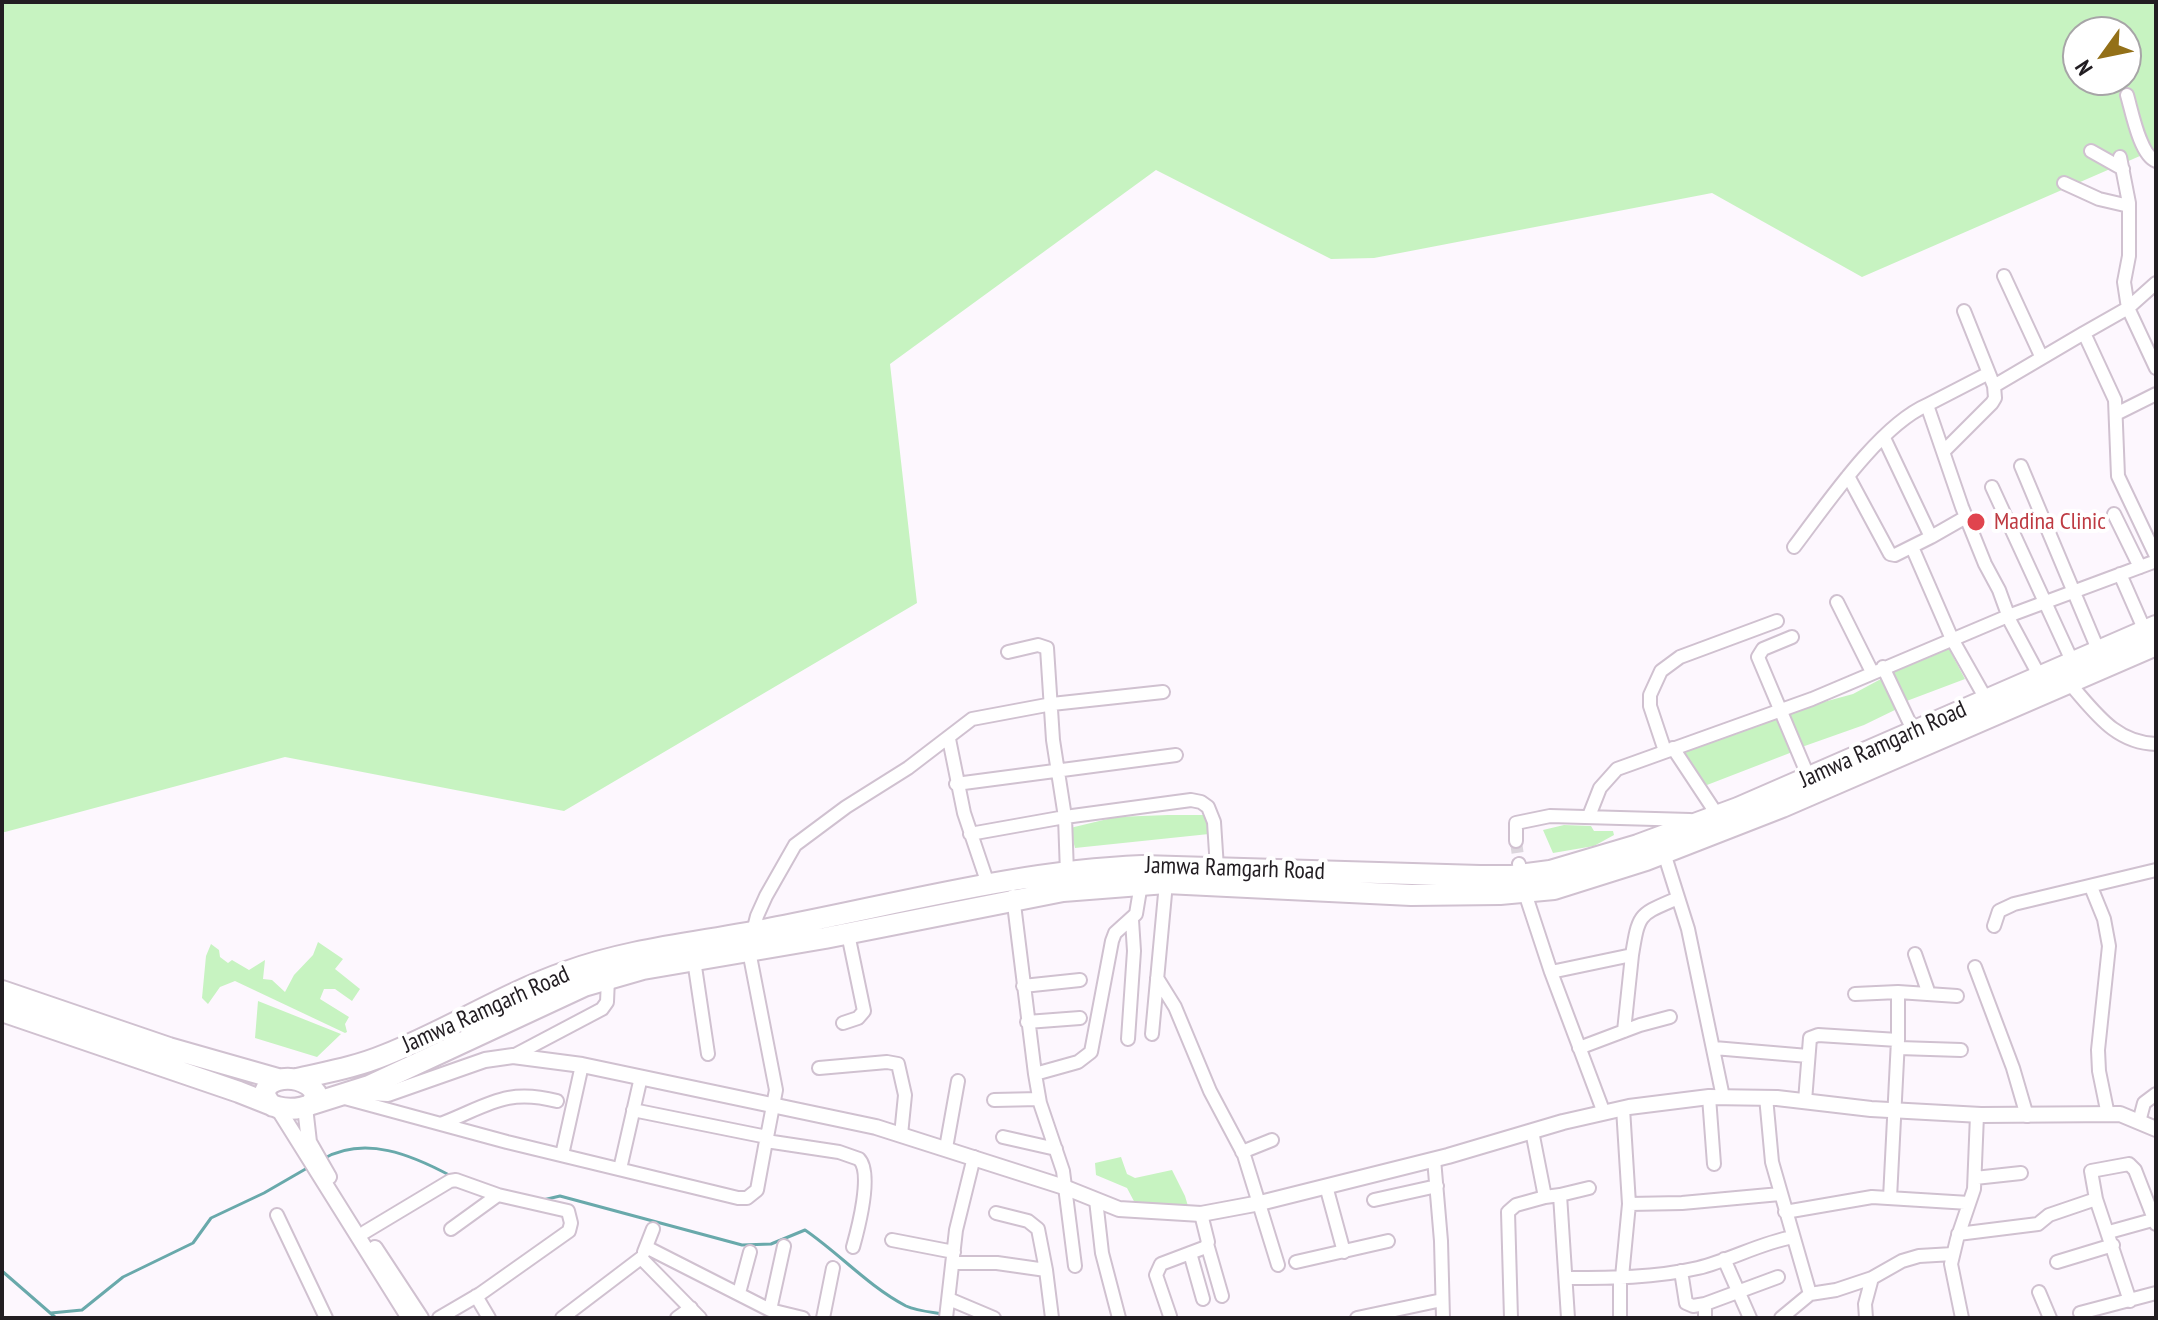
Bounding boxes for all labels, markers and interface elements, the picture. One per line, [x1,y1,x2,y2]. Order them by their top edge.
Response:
north arrow [2062,16,2142,96]
text: N [2069,55,2099,81]
place label: Madina Clinic [1994,508,2106,536]
marker: Madina Clinic [1965,511,1987,533]
street label: Jamwa Ramgarh Road [1795,695,1971,795]
street label: Jamwa Ramgarh Road [1145,851,1325,887]
street label: Jamwa Ramgarh Road [398,960,574,1060]

